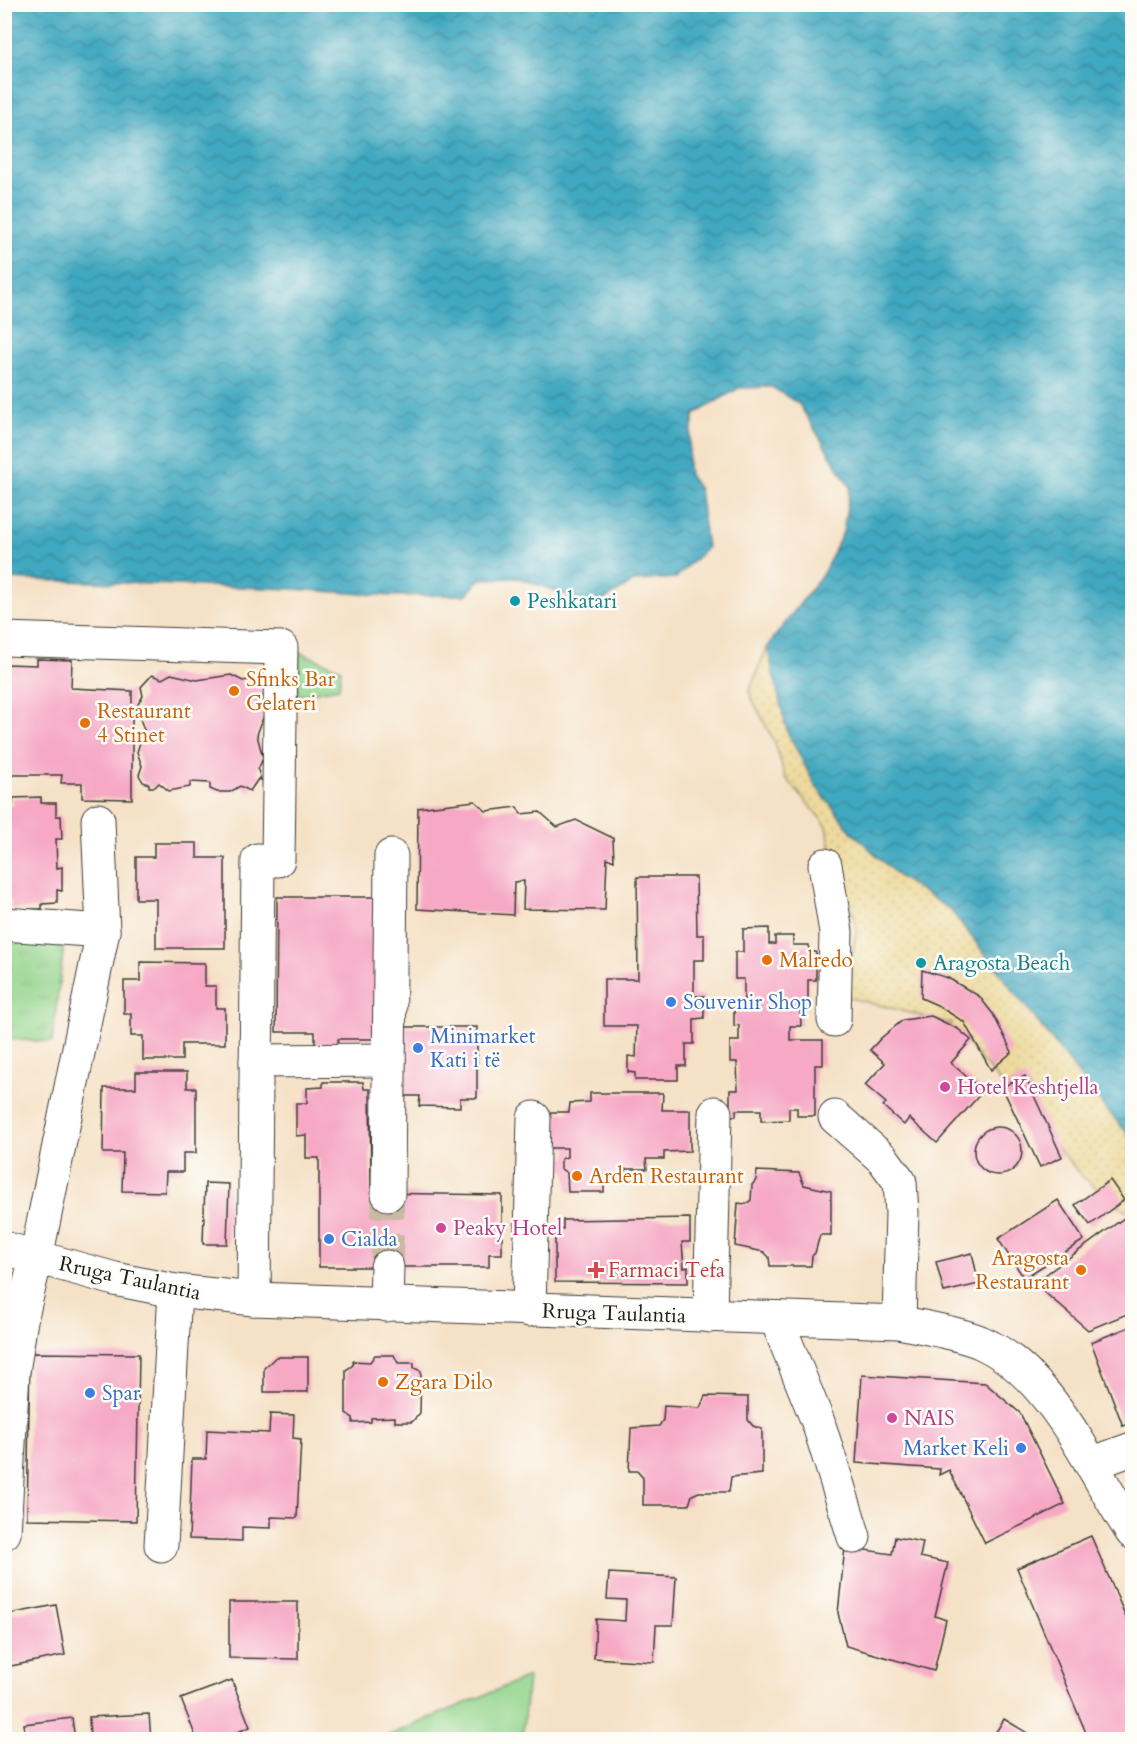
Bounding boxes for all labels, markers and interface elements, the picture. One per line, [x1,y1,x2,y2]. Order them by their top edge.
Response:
place label: Peshkatari [527,587,617,616]
marker: Peshkatari [508,594,522,608]
place label: Sfinks Bar Gelateri [246,665,336,718]
marker: Sfinks Bar Gelateri [227,684,241,698]
place label: Restaurant 4 Stinet [97,697,191,750]
marker: Restaurant 4 Stinet [78,716,92,730]
place label: Malredo [779,946,853,975]
place label: Aragosta Beach [933,949,1071,978]
marker: Malredo [760,953,774,967]
marker: Aragosta Beach [914,956,928,970]
place label: Souvenir Shop [683,988,812,1017]
marker: Souvenir Shop [664,995,678,1009]
place label: Minimarket Kati i të [430,1022,536,1075]
marker: Minimarket Kati i të [411,1041,425,1055]
place label: Hotel Keshtjella [957,1073,1099,1102]
marker: Hotel Keshtjella [938,1080,952,1094]
place label: Arden Restaurant [589,1162,744,1191]
marker: Arden Restaurant [570,1169,584,1183]
place label: Peaky Hotel [453,1214,562,1243]
marker: Peaky Hotel [434,1221,448,1235]
place label: Cialda [341,1225,398,1254]
marker: Cialda [322,1232,336,1246]
place label: Aragosta Restaurant [975,1244,1069,1297]
street label: Rruga Taulantia [56,1249,203,1308]
place label: Farmaci Tefa [608,1256,725,1285]
marker: Farmaci Tefa [589,1263,603,1277]
marker: Aragosta Restaurant [1074,1263,1088,1277]
street label: Rruga Taulantia [541,1296,687,1331]
place label: Zgara Dilo [395,1368,493,1397]
marker: Zgara Dilo [376,1375,390,1389]
place label: Spar [102,1379,141,1408]
marker: Spar [83,1386,97,1400]
place label: NAIS [904,1404,955,1433]
marker: NAIS [885,1411,899,1425]
place label: Market Keli [903,1434,1009,1463]
marker: Market Keli [1014,1441,1028,1455]

